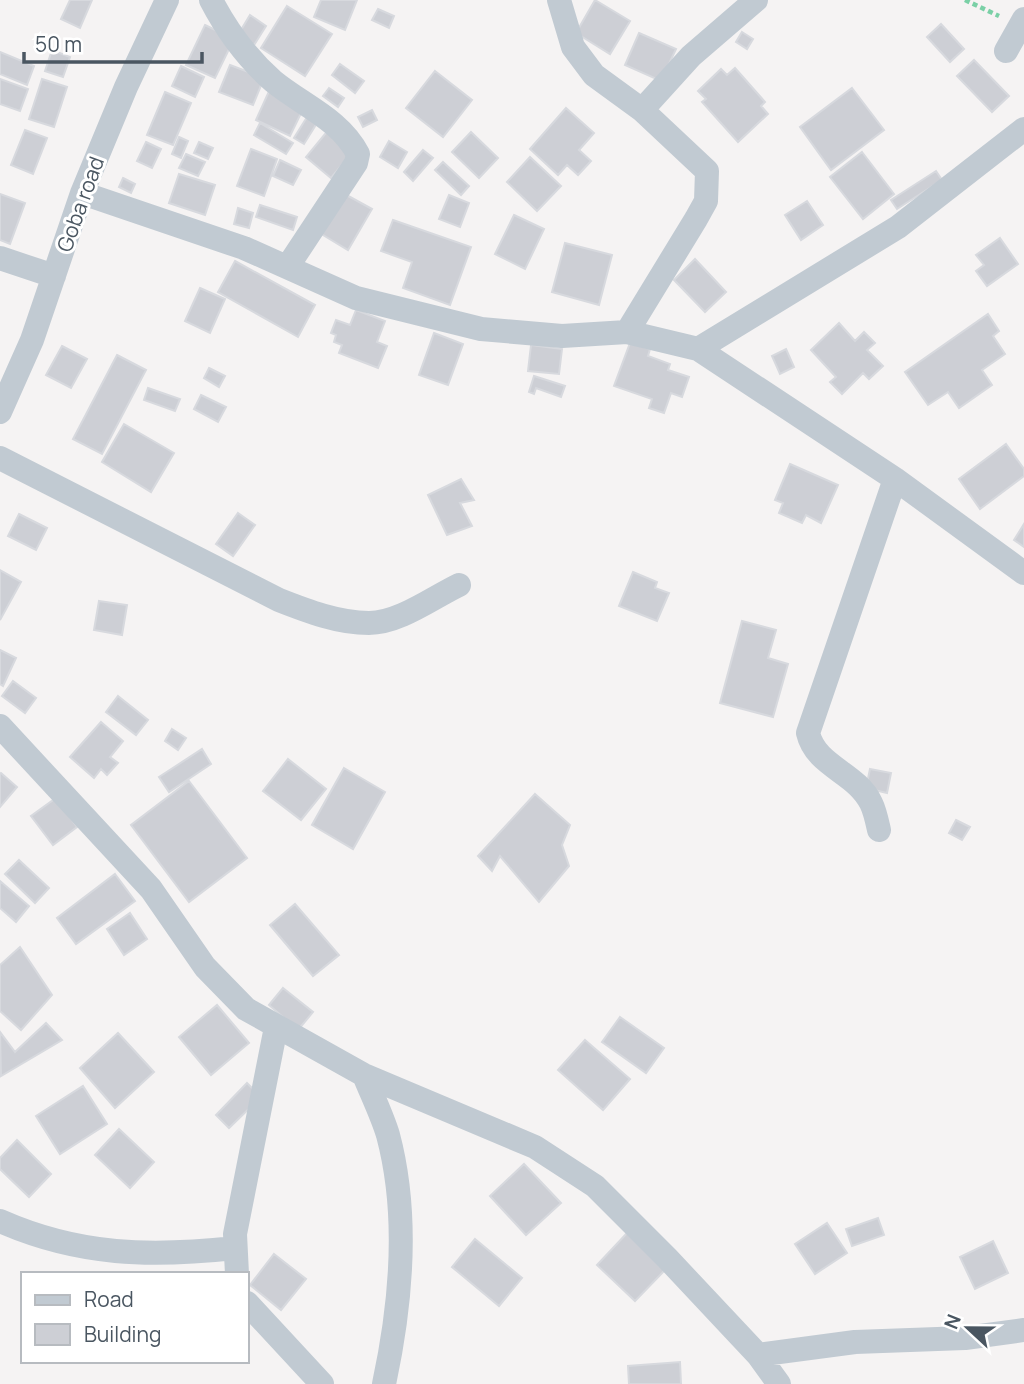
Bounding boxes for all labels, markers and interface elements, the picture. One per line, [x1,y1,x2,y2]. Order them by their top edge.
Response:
scale bar [24,21,203,65]
text: 50 m [35,30,82,58]
street label: Goba road [50,152,110,256]
legend [21,1272,248,1363]
text: Road [84,1285,134,1313]
north arrow [933,1293,1003,1363]
text: N [938,1310,967,1333]
text: Building [84,1320,161,1348]

